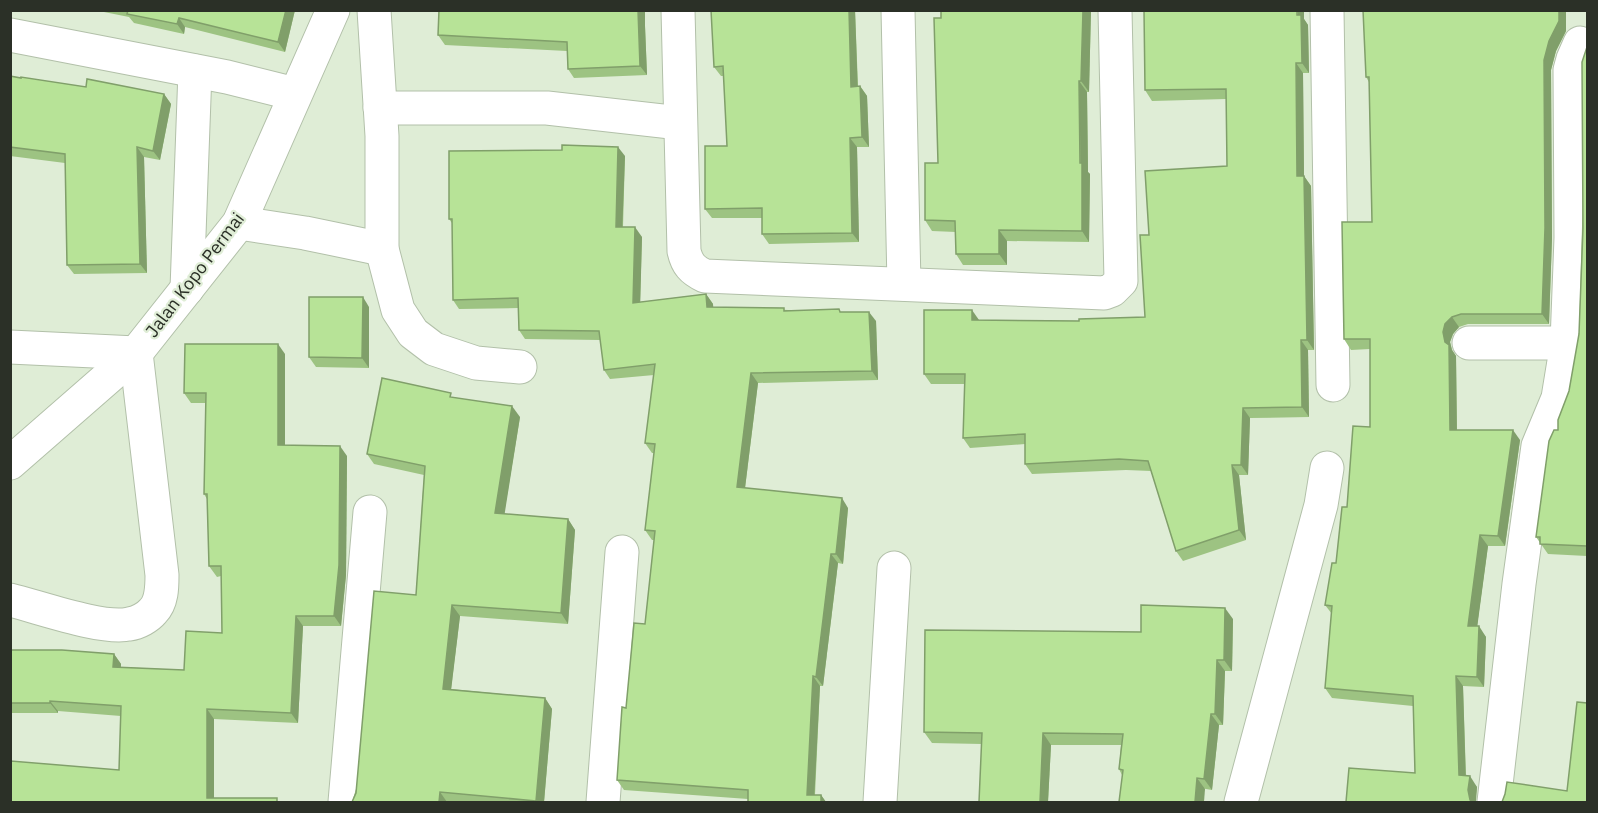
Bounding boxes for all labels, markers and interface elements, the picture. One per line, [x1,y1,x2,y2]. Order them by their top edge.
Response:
street label: Jalan Kopo Permai [140,208,249,342]

